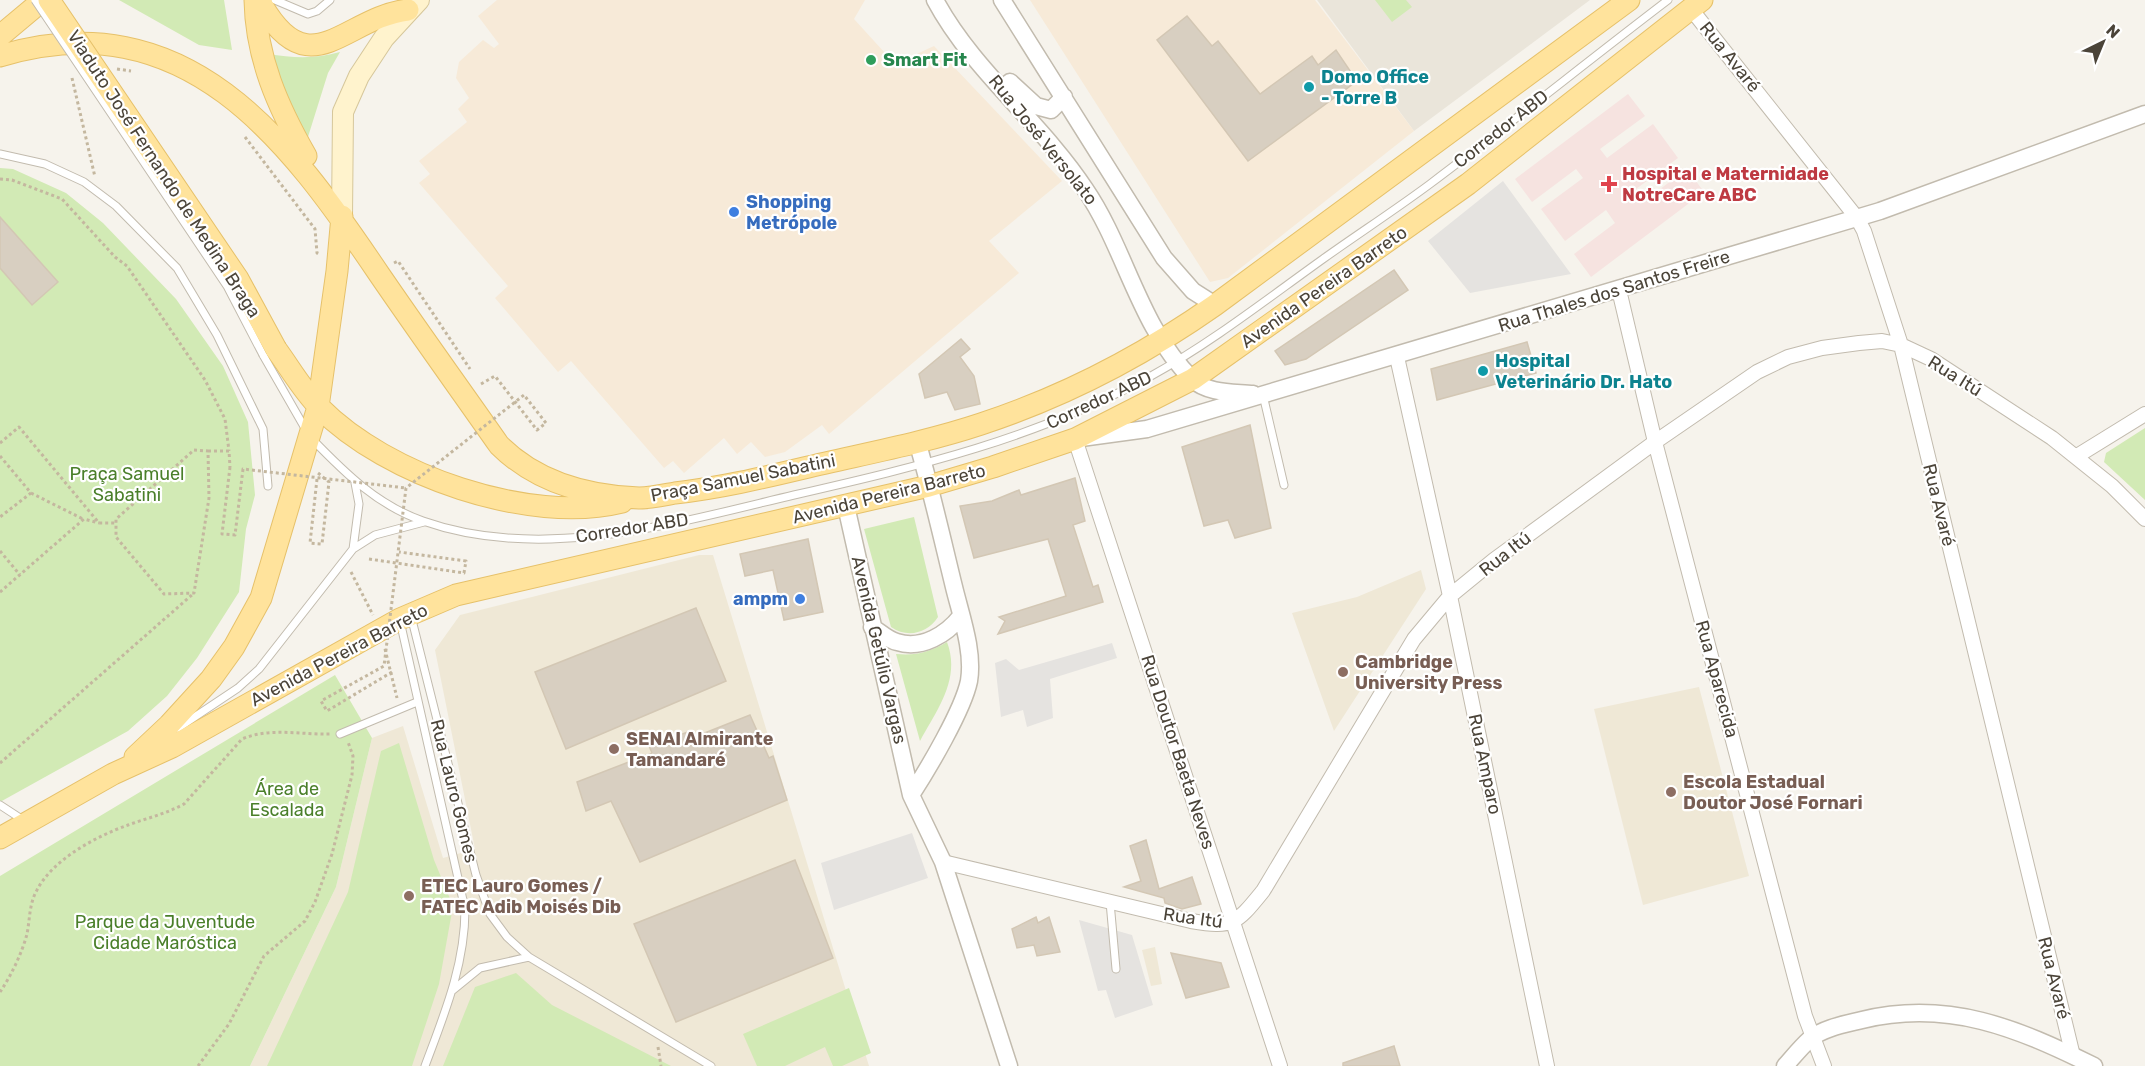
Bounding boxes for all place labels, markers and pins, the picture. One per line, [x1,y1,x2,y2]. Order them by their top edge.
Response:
place label: Smart Fit [883,49,967,71]
marker: Smart Fit [864,53,878,67]
place label: Domo Office - Torre B [1321,66,1429,109]
marker: Domo Office - Torre B [1302,80,1316,94]
place label: Hospital e Maternidade NotreCare ABC [1622,163,1829,206]
marker: Hospital e Maternidade NotreCare ABC [1600,175,1618,193]
place label: Shopping Metrópole [746,191,838,234]
marker: Shopping Metrópole [727,205,741,219]
place label: Hospital Veterinário Dr. Hato [1495,350,1672,393]
marker: Hospital Veterinário Dr. Hato [1476,364,1490,378]
place label: ampm [733,588,788,610]
marker: ampm [793,592,807,606]
place label: Cambridge University Press [1355,651,1503,694]
marker: Cambridge University Press [1336,665,1350,679]
place label: SENAI Almirante Tamandaré [626,728,774,771]
marker: SENAI Almirante Tamandaré [607,742,621,756]
place label: Escola Estadual Doutor José Fornari [1683,771,1863,814]
marker: Escola Estadual Doutor José Fornari [1664,785,1678,799]
place label: ETEC Lauro Gomes / FATEC Adib Moisés Dib [421,875,621,918]
marker: ETEC Lauro Gomes / FATEC Adib Moisés Dib [402,889,416,903]

